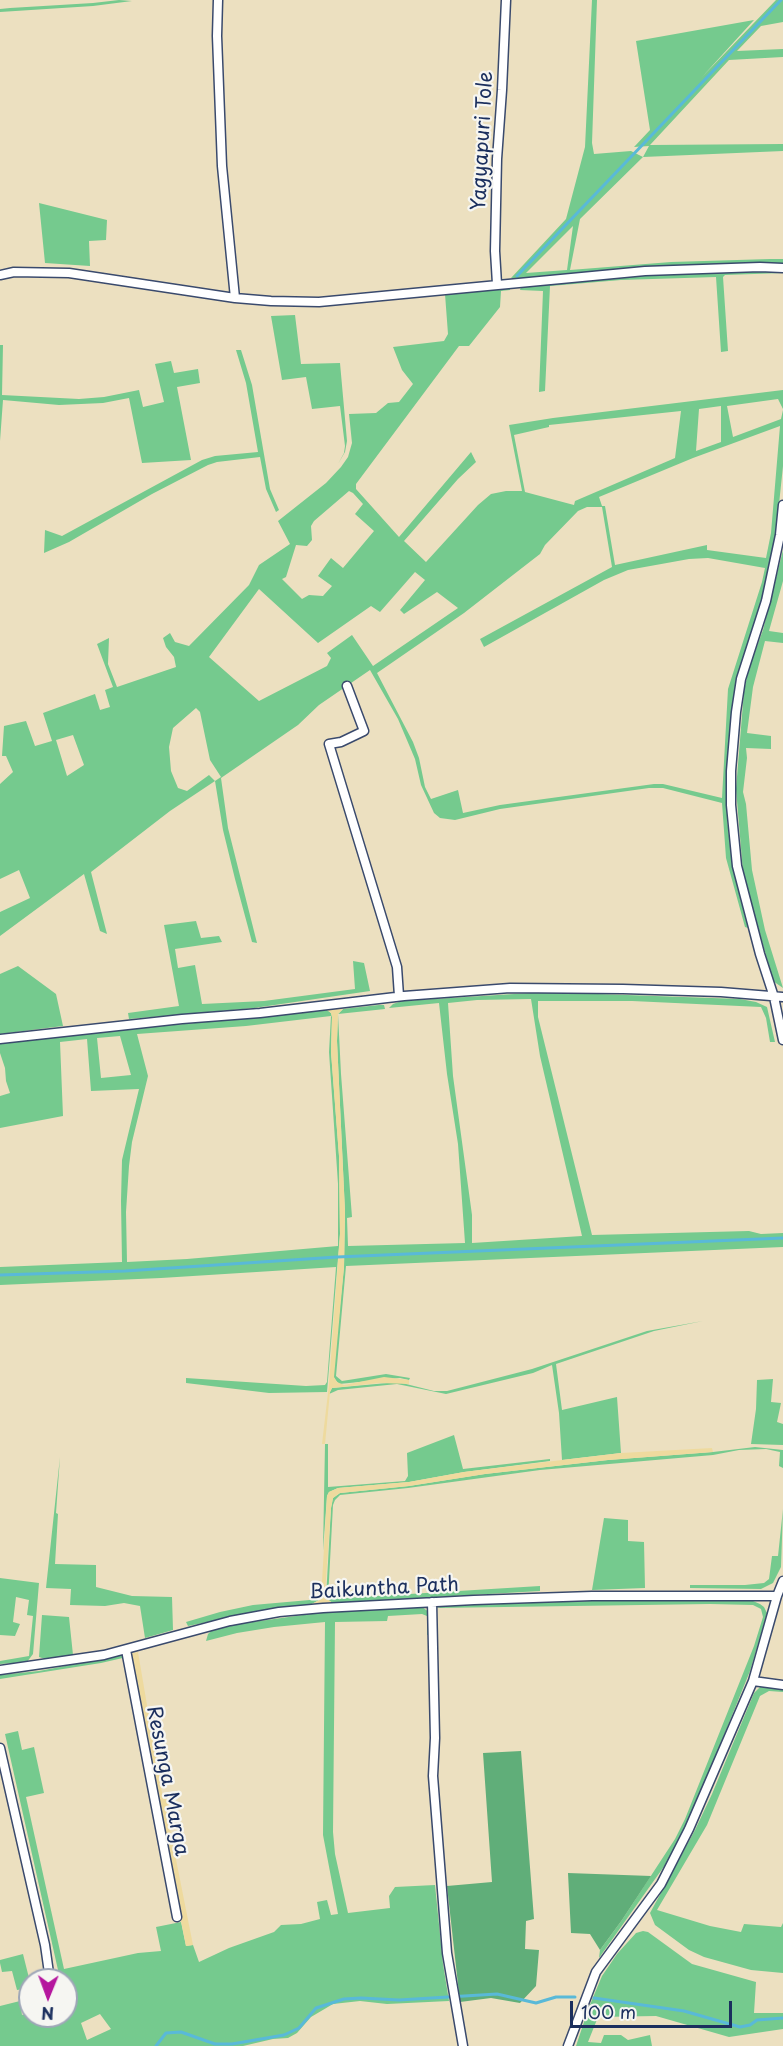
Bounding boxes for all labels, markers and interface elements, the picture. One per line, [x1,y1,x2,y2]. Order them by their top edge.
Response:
street label: Yagyapuri Tole [467,71,499,211]
street label: Baikuntha Path [308,1573,460,1605]
street label: Resunga Marga [141,1704,193,1858]
north arrow [18,1968,78,2028]
scale bar [573,1989,735,2027]
text: 100 m [581,1998,636,2025]
text: N [41,2002,54,2026]

